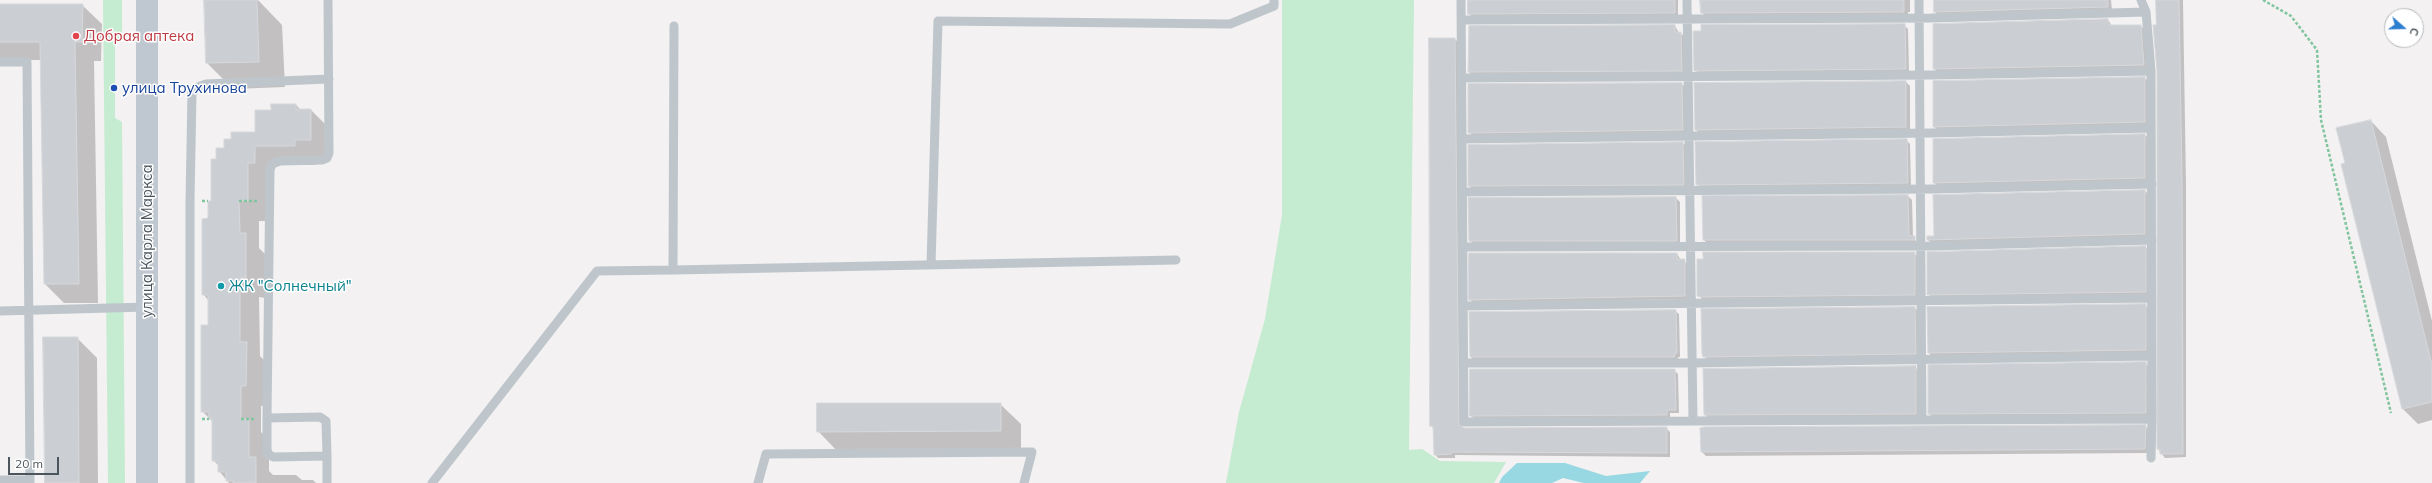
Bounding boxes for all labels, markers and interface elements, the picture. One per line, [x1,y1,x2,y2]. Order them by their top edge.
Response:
north arrow [2384,8,2424,48]
text: С [2406,26,2422,38]
place label: Добрая аптека [84,27,194,45]
marker: Добрая аптека [71,31,81,41]
place label: улица Трухинова [122,79,247,97]
marker: улица Трухинова [109,83,119,93]
street label: улица Карла Маркса [138,164,156,318]
place label: ЖК "Солнечный" [229,277,352,295]
marker: ЖК "Солнечный" [216,281,226,291]
scale bar [10,449,61,475]
text: 20 m [15,456,43,471]

